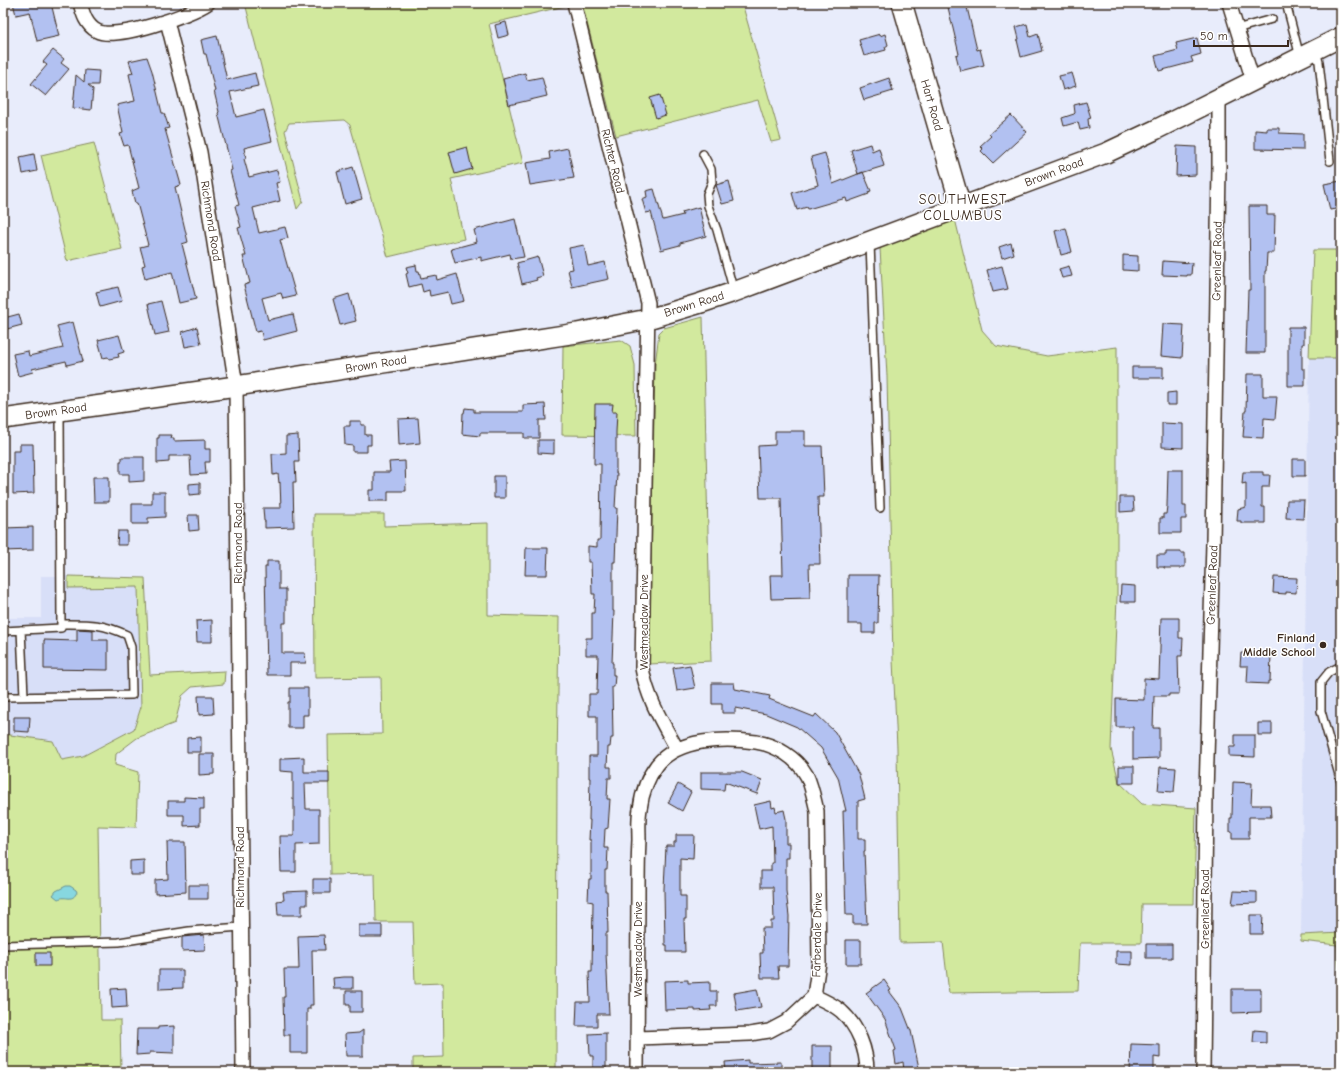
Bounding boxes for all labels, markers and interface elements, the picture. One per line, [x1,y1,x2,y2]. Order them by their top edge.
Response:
scale bar [1194,22,1288,48]
text: 50 m [1200,29,1228,43]
street label: Hart Road [918,78,946,132]
street label: Richter Road [598,127,628,195]
street label: Brown Road [1023,154,1085,190]
street label: Richmond Road [198,180,224,262]
district label: SOUTHWEST COLUMBUS [919,191,1007,224]
street label: Greenleaf Road [1209,221,1225,301]
street label: Brown Road [662,288,726,320]
street label: Brown Road [344,352,408,376]
street label: Brown Road [24,400,88,422]
street label: Richmond Road [231,502,245,584]
street label: Greenleaf Road [1204,545,1220,625]
street label: Westmeadow Drive [637,574,651,670]
place label: Finland Middle School [1243,631,1315,659]
marker: Finland Middle School [1318,640,1328,650]
street label: Richmond Road [233,826,247,908]
street label: Greenleaf Road [1198,869,1212,949]
street label: Farberdale Drive [809,892,825,978]
street label: Westmeadow Drive [631,901,645,997]

